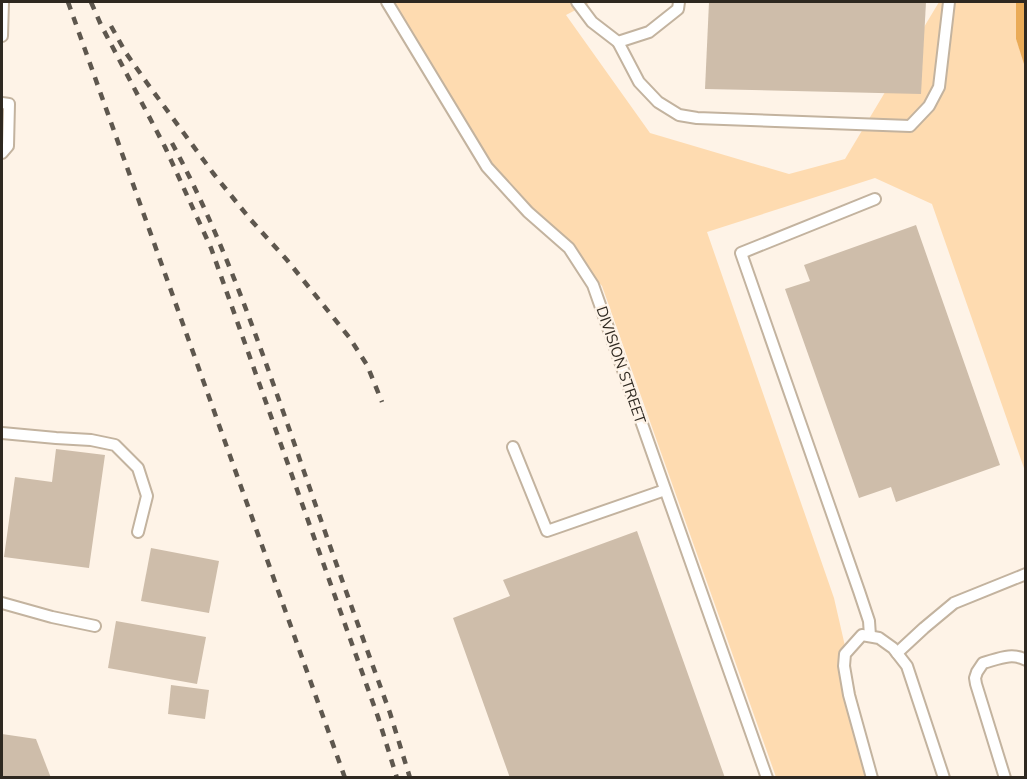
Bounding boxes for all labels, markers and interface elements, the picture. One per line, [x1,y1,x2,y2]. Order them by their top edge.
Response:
street label: DIVISION STREET [592,304,650,426]

